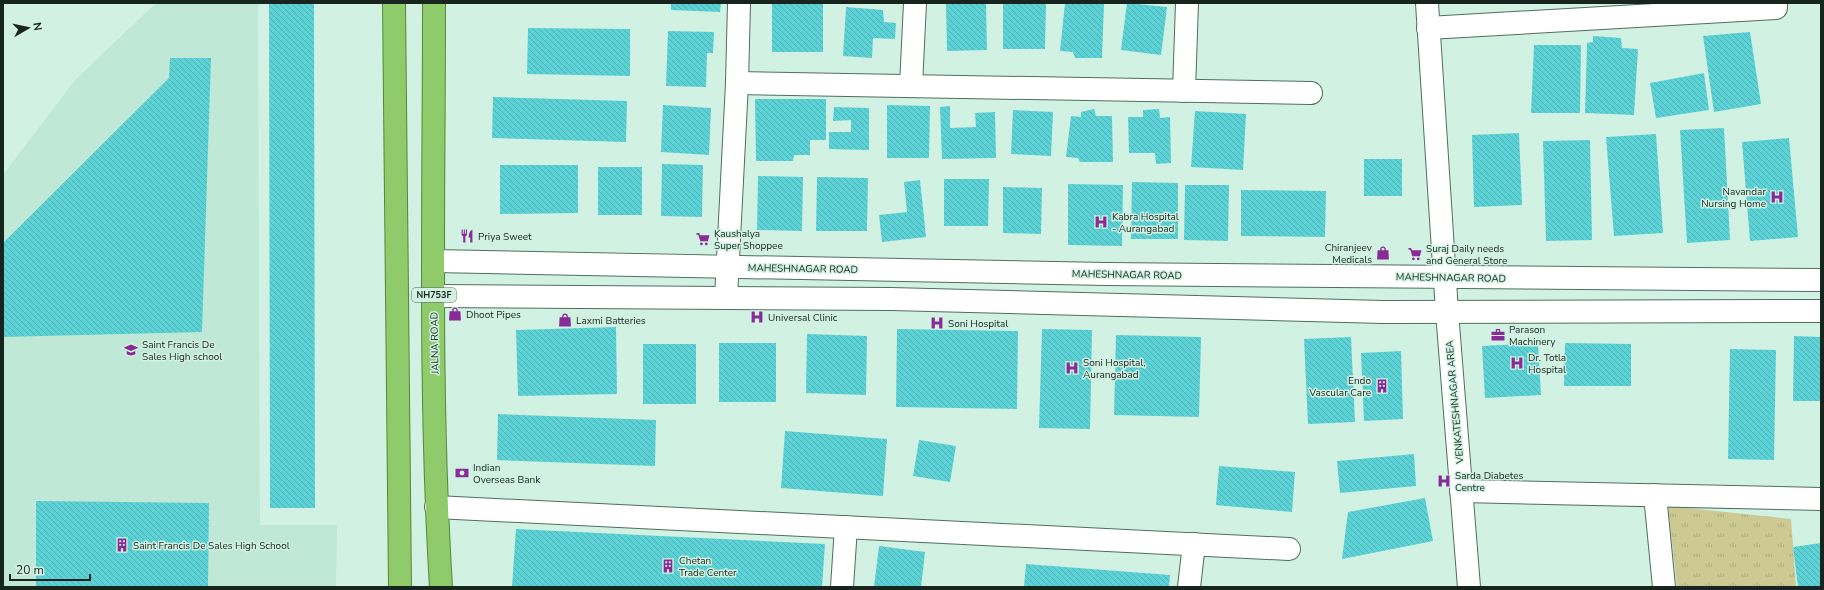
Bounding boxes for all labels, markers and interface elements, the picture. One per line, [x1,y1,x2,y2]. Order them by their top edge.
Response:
north arrow [8,8,48,48]
text: N [29,21,45,32]
place label: Navandar Nursing Home [1701,185,1766,211]
hospital icon: Navandar Nursing Home [1769,189,1785,205]
place label: Kabra Hospital - Aurangabad [1112,210,1179,236]
hospital icon: Kabra Hospital - Aurangabad [1093,214,1109,230]
place label: Kaushalya Super Shoppee [714,227,783,253]
restaurant icon: Priya Sweet [459,228,475,244]
place label: Priya Sweet [478,230,532,244]
supermarket icon: Kaushalya Super Shoppee [695,231,711,247]
place label: Chiranjeev Medicals [1325,241,1373,267]
place label: Suraj Daily needs and General Store [1426,242,1507,268]
shop icon: Chiranjeev Medicals [1375,245,1391,261]
supermarket icon: Suraj Daily needs and General Store [1407,246,1423,262]
street label: MAHESHNAGAR ROAD [748,261,858,277]
street label: MAHESHNAGAR ROAD [1072,267,1182,283]
street label: MAHESHNAGAR ROAD [1396,270,1506,286]
road number: NH753F [412,288,456,302]
shop icon: Dhoot Pipes [447,306,463,322]
place label: Dhoot Pipes [466,308,521,322]
hospital icon: Universal Clinic [749,309,765,325]
place label: Universal Clinic [768,311,838,325]
street label: JALNA ROAD [427,312,443,375]
shop icon: Laxmi Batteries [557,312,573,328]
place label: Laxmi Batteries [576,314,646,328]
hospital icon: Soni Hospital [929,315,945,331]
place label: Soni Hospital [948,317,1008,331]
place label: Parason Machinery [1509,323,1556,349]
office icon: Parason Machinery [1490,327,1506,343]
place label: Saint Francis De Sales High school [142,338,222,364]
street label: VENKATESHNAGAR AREA [1443,339,1467,465]
school or university icon: Saint Francis De Sales High school [123,342,139,358]
place label: Dr. Totla Hospital [1528,351,1566,377]
hospital icon: Dr. Totla Hospital [1509,355,1525,371]
place label: Soni Hospital, Aurangabad [1083,356,1146,382]
hospital icon: Soni Hospital, Aurangabad [1064,360,1080,376]
place label: Endo Vascular Care [1308,374,1371,400]
building icon: Endo Vascular Care [1374,378,1390,394]
place label: Indian Overseas Bank [473,461,541,487]
bank icon: Indian Overseas Bank [454,465,470,481]
place label: Sarda Diabetes Centre [1455,469,1524,495]
hospital icon: Sarda Diabetes Centre [1436,473,1452,489]
building icon: Saint Francis De Sales High School [114,537,130,553]
place label: Saint Francis De Sales High School [133,539,290,553]
place label: Chetan Trade Center [679,554,737,580]
scale bar [10,556,90,582]
building icon: Chetan Trade Center [660,558,676,574]
text: 20 m [16,562,44,578]

